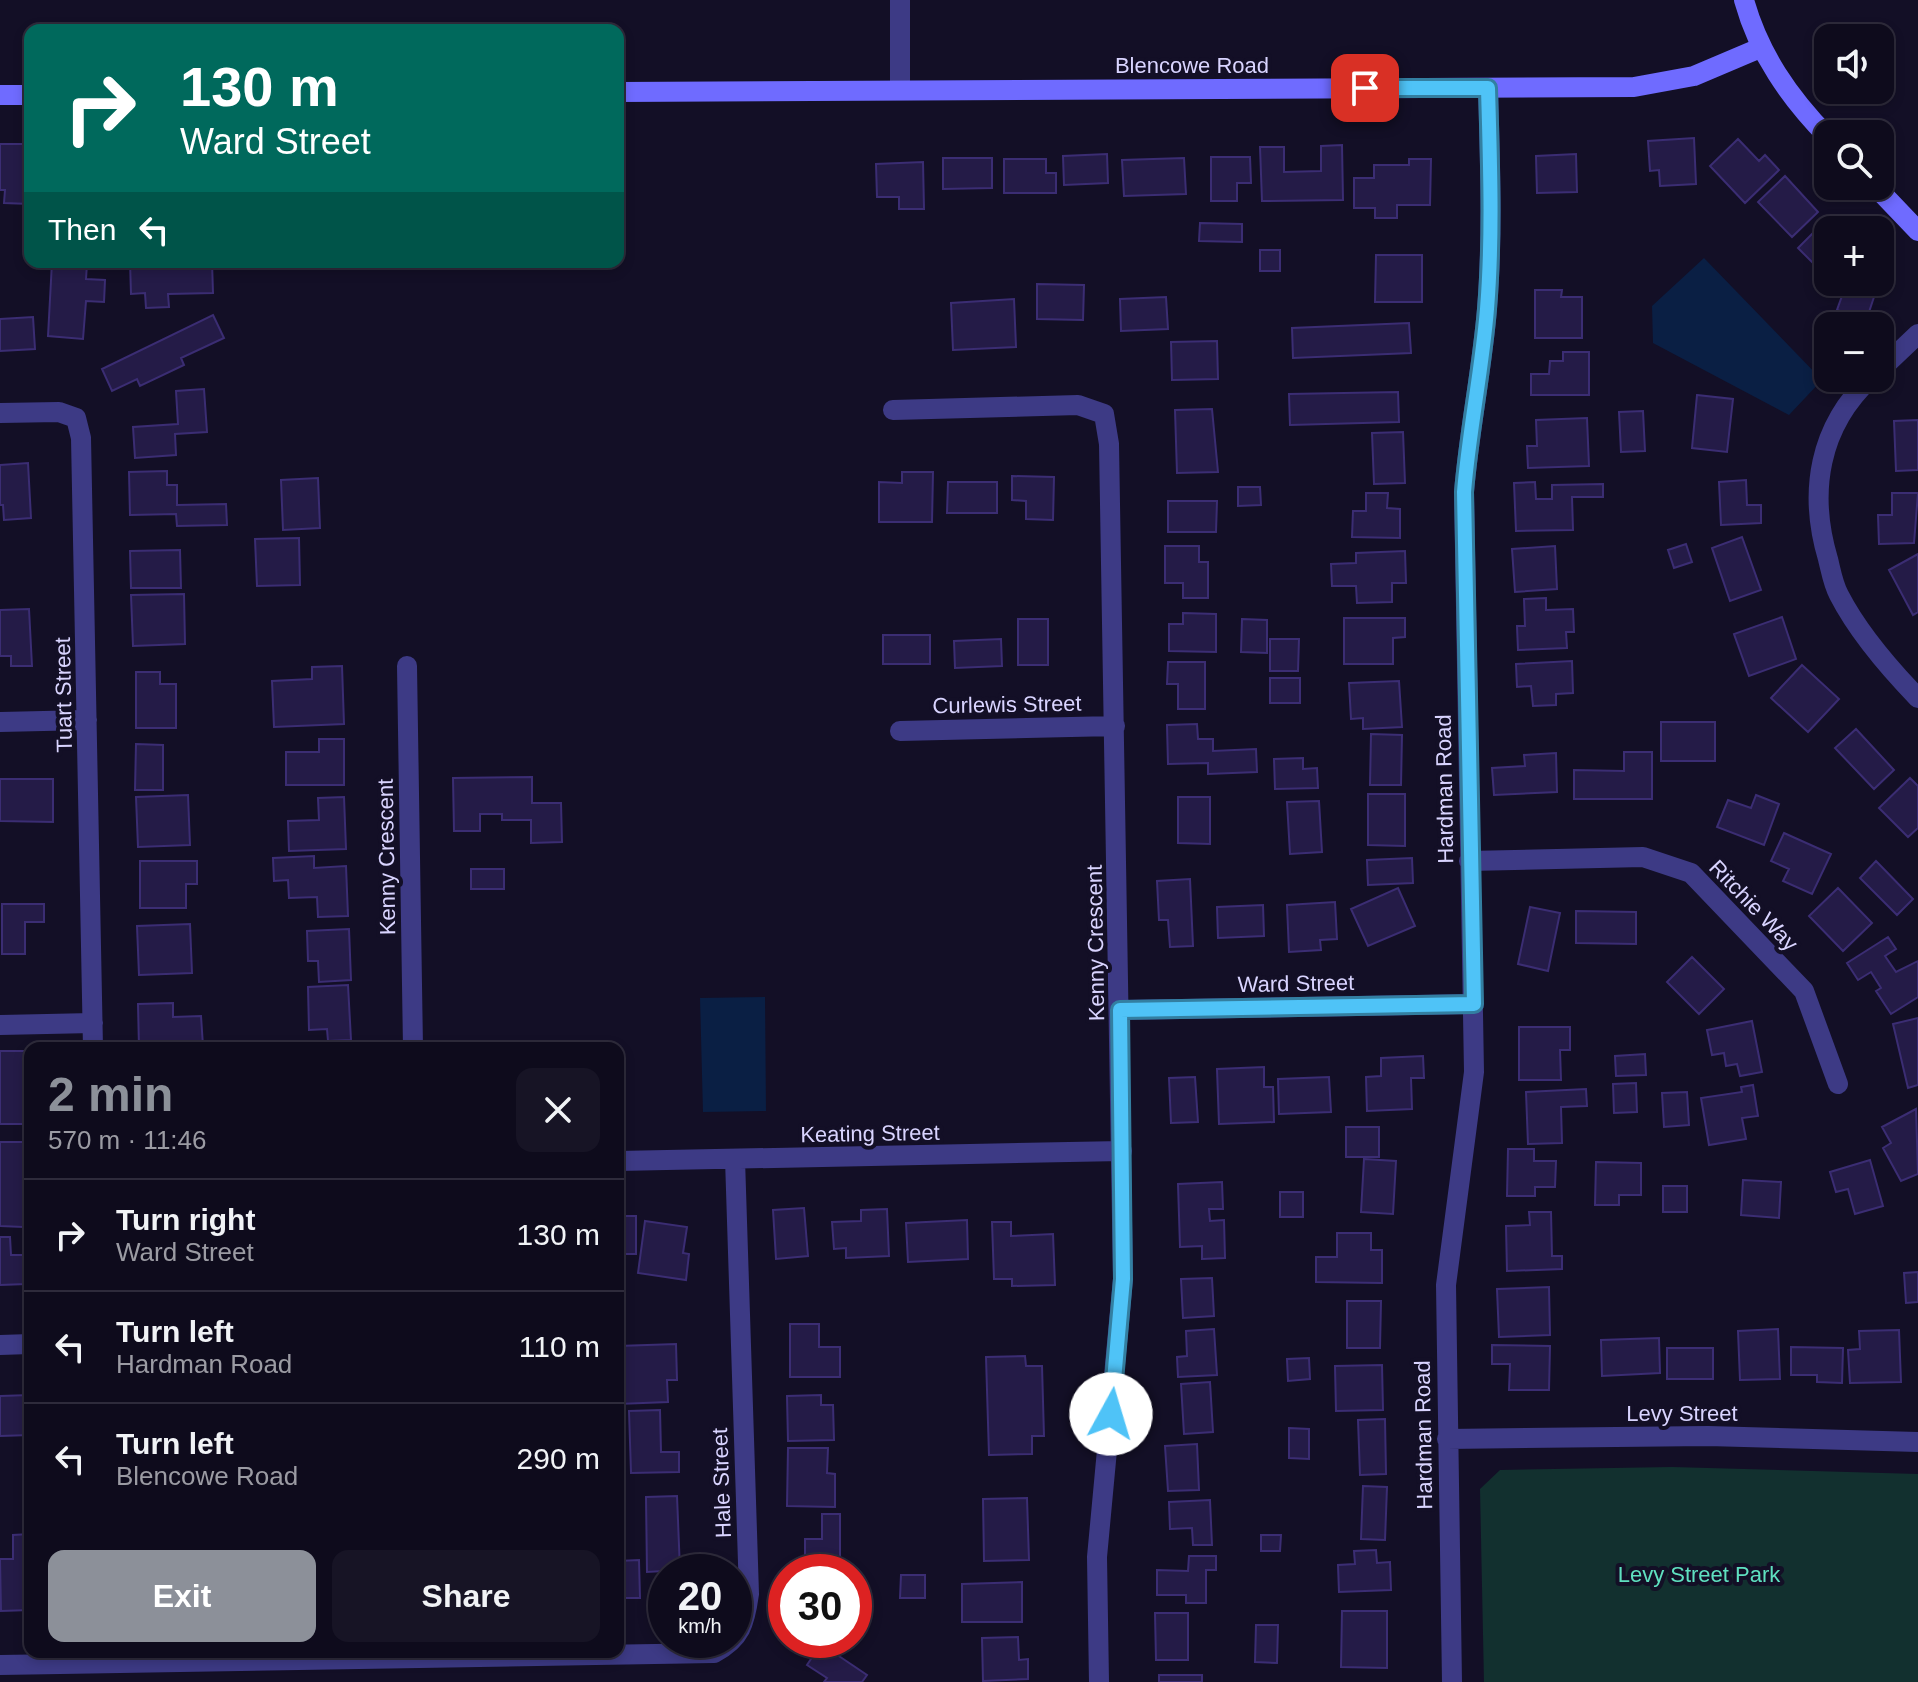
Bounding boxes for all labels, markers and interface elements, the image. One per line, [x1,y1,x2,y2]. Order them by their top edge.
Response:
map controls [1814,24,1894,392]
button: sound [1814,24,1894,104]
street label: Blencowe Road [1115,53,1269,78]
pin [1331,54,1399,122]
text: 130 m [180,55,339,118]
icon: right [48,56,152,160]
icon: arrive [1343,66,1387,110]
button: search [1814,120,1894,200]
text: Ward Street [180,121,371,162]
icon: left [132,208,176,252]
text: Then [48,213,116,246]
button: + [1814,216,1894,296]
button: − [1814,312,1894,392]
street label: Tuart Street [50,637,77,753]
street label: Curlewis Street [932,691,1082,718]
street label: Hardman Road [1431,714,1458,864]
street label: Kenny Crescent [373,779,400,935]
street label: Ritchie Way [1704,855,1803,956]
street label: Kenny Crescent [1082,865,1109,1021]
street label: Ward Street [1238,970,1354,997]
text: 2 min [48,1068,173,1121]
button: close [516,1068,600,1152]
street label: Keating Street [800,1120,940,1147]
text: 570 m · 11:46 [48,1125,207,1155]
text: Turn right [116,1203,255,1236]
icon: right [48,1213,92,1257]
text: 130 m [517,1218,600,1251]
text: Ward Street [116,1237,254,1267]
text: Turn left [116,1315,234,1348]
icon: left [48,1325,92,1369]
text: 110 m [519,1330,600,1363]
text: Hardman Road [116,1349,292,1379]
street label: Hardman Road [1410,1360,1437,1510]
position arrow [1069,1372,1153,1456]
street label: Levy Street [1626,1401,1738,1426]
text: Turn left [116,1427,234,1460]
street label: Hale Street [707,1428,736,1538]
icon: left [48,1437,92,1481]
text: 290 m [517,1442,600,1475]
text: Blencowe Road [116,1461,298,1491]
button: Exit [48,1550,316,1642]
button: Share [332,1550,600,1642]
speed limit sign: 30 [768,1554,872,1658]
park label: Levy Street Park [1618,1562,1781,1587]
text: 20 [678,1574,722,1618]
text: km/h [678,1615,722,1637]

